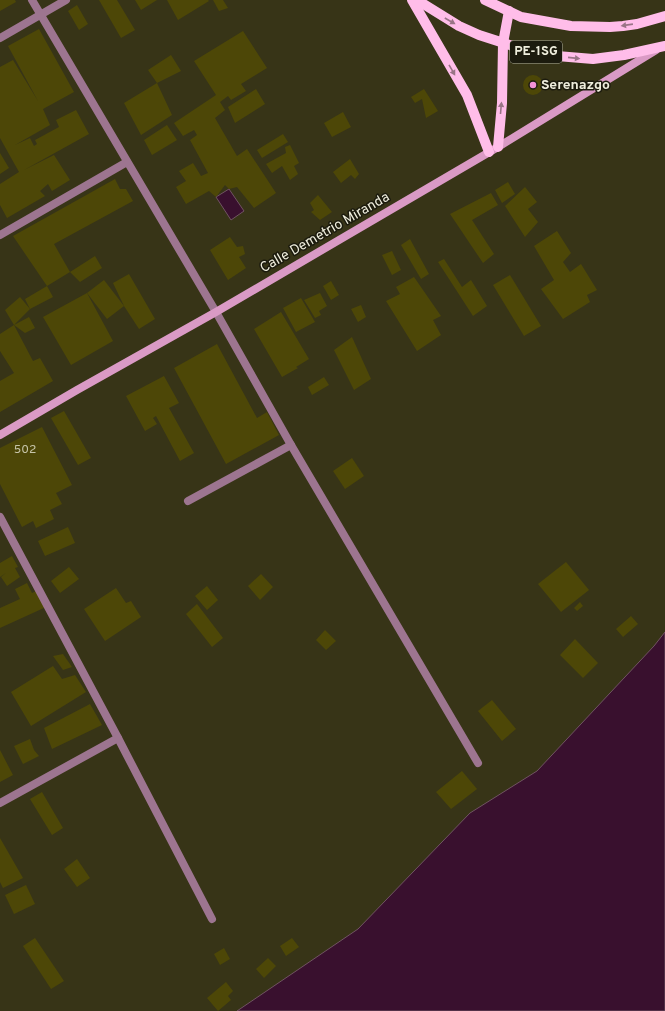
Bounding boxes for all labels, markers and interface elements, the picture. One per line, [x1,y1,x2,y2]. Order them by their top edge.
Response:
one-way arrow [444,17,456,24]
one-way arrow [621,22,633,28]
road number: PE-1SG [510,41,562,63]
one-way arrow [568,55,580,61]
one-way arrow [449,64,456,76]
place label: Serenazgo [541,77,610,94]
marker: Serenazgo [528,80,538,90]
one-way arrow [498,102,505,114]
street label: Calle Demetrio Miranda [257,189,393,277]
house number: 502 [14,442,36,458]

